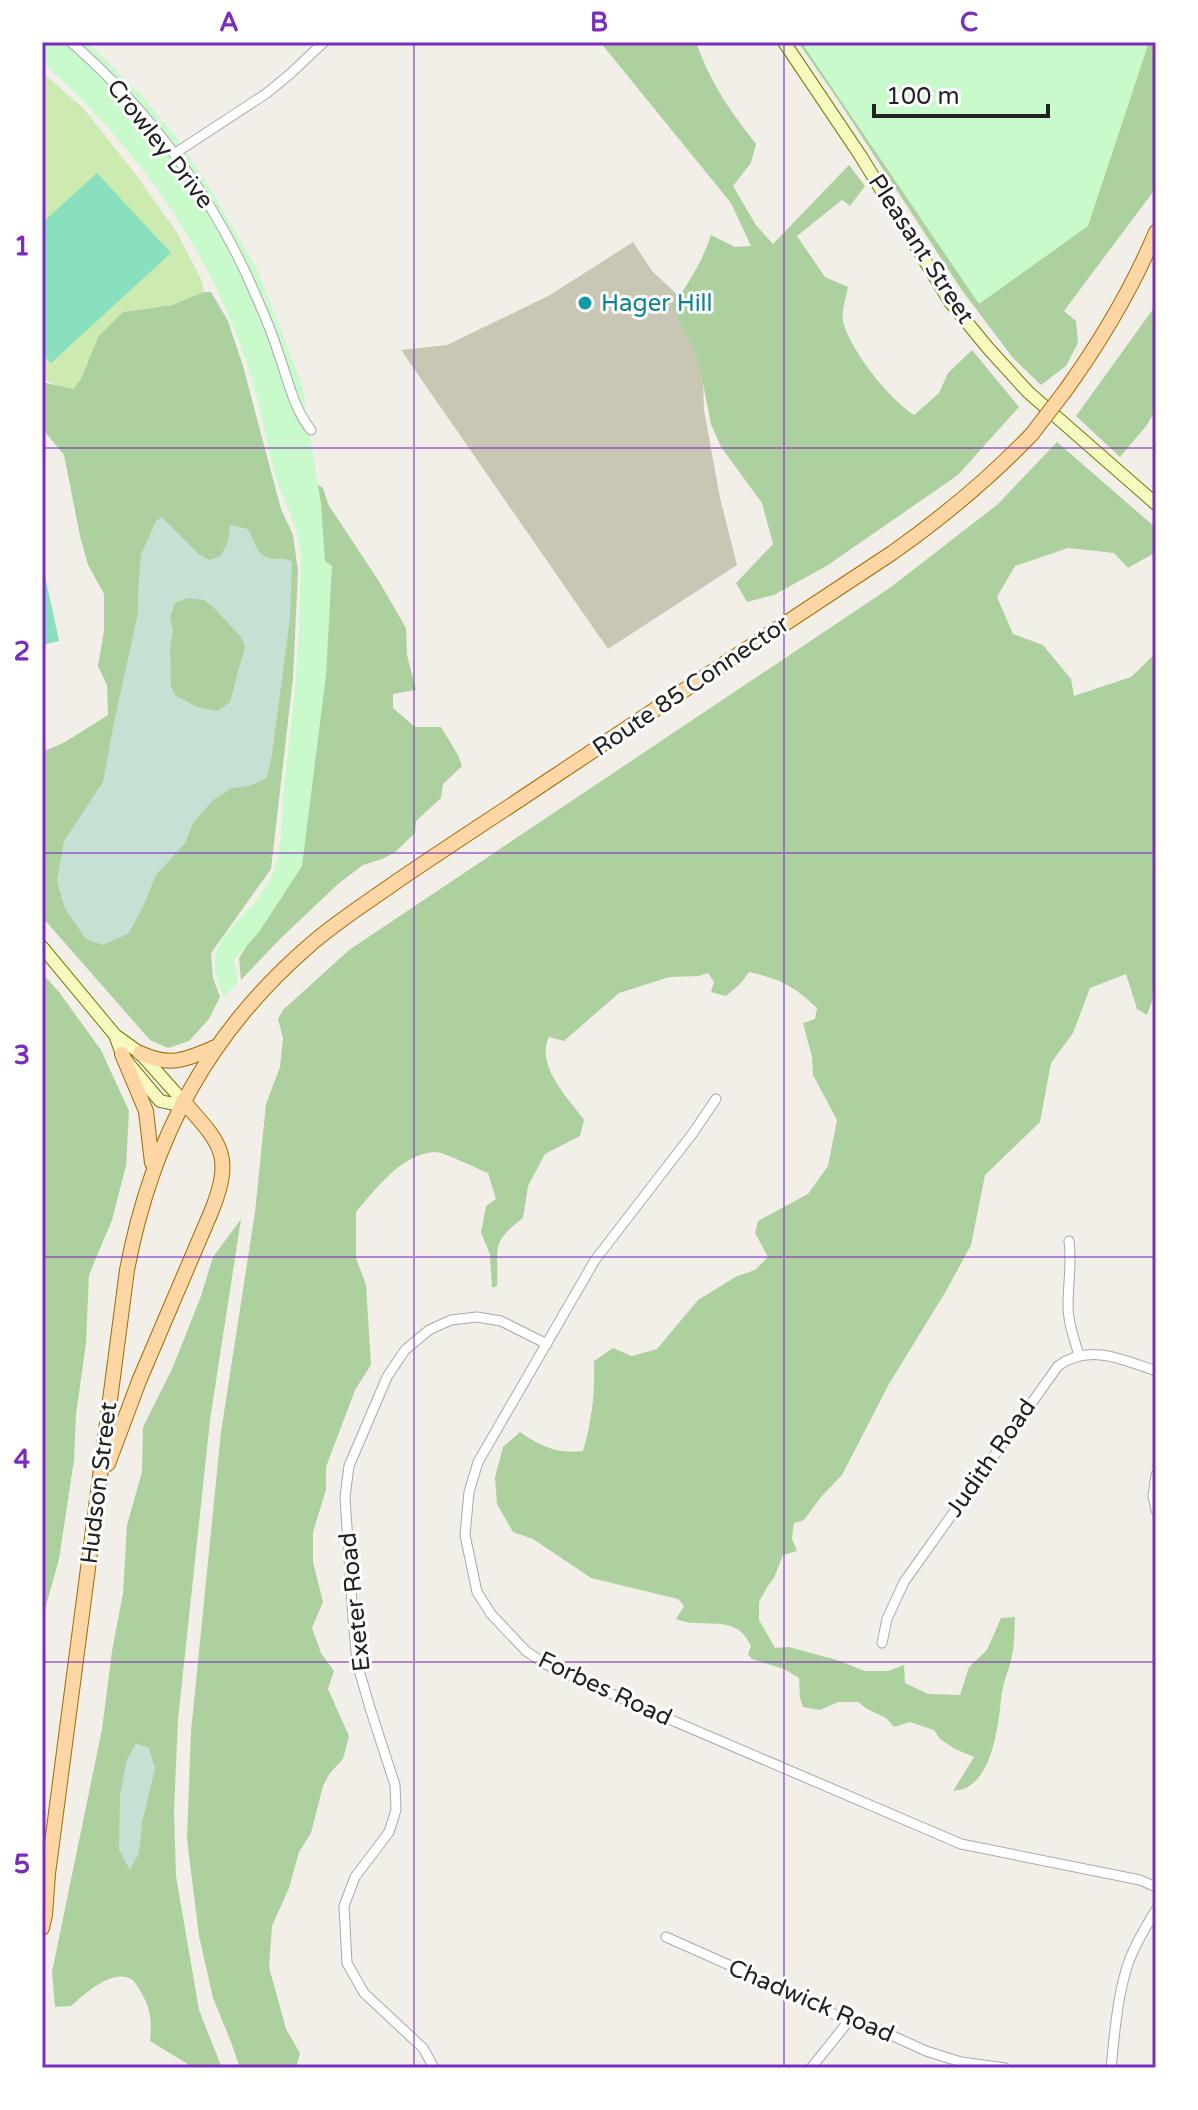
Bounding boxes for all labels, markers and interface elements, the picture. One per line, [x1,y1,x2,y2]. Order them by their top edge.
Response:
text: A [219,7,239,38]
text: B [590,7,608,38]
text: C [960,7,978,38]
scale bar [874,68,1048,118]
street label: Crowley Drive [100,73,220,215]
text: 100 m [886,82,960,111]
street label: Pleasant Street [862,169,980,329]
text: 1 [14,231,30,262]
place label: Hager Hill [601,289,713,318]
marker: Hager Hill [576,294,594,312]
street label: Route 85 Connector [587,609,795,763]
text: 2 [14,636,30,667]
text: 3 [14,1040,30,1071]
street label: Judith Road [940,1393,1042,1523]
street label: Hudson Street [75,1400,123,1566]
text: 4 [14,1444,30,1475]
street label: Exeter Road [333,1531,377,1673]
street label: Forbes Road [534,1645,676,1733]
text: 5 [14,1849,30,1880]
street label: Chadwick Road [724,1953,898,2049]

